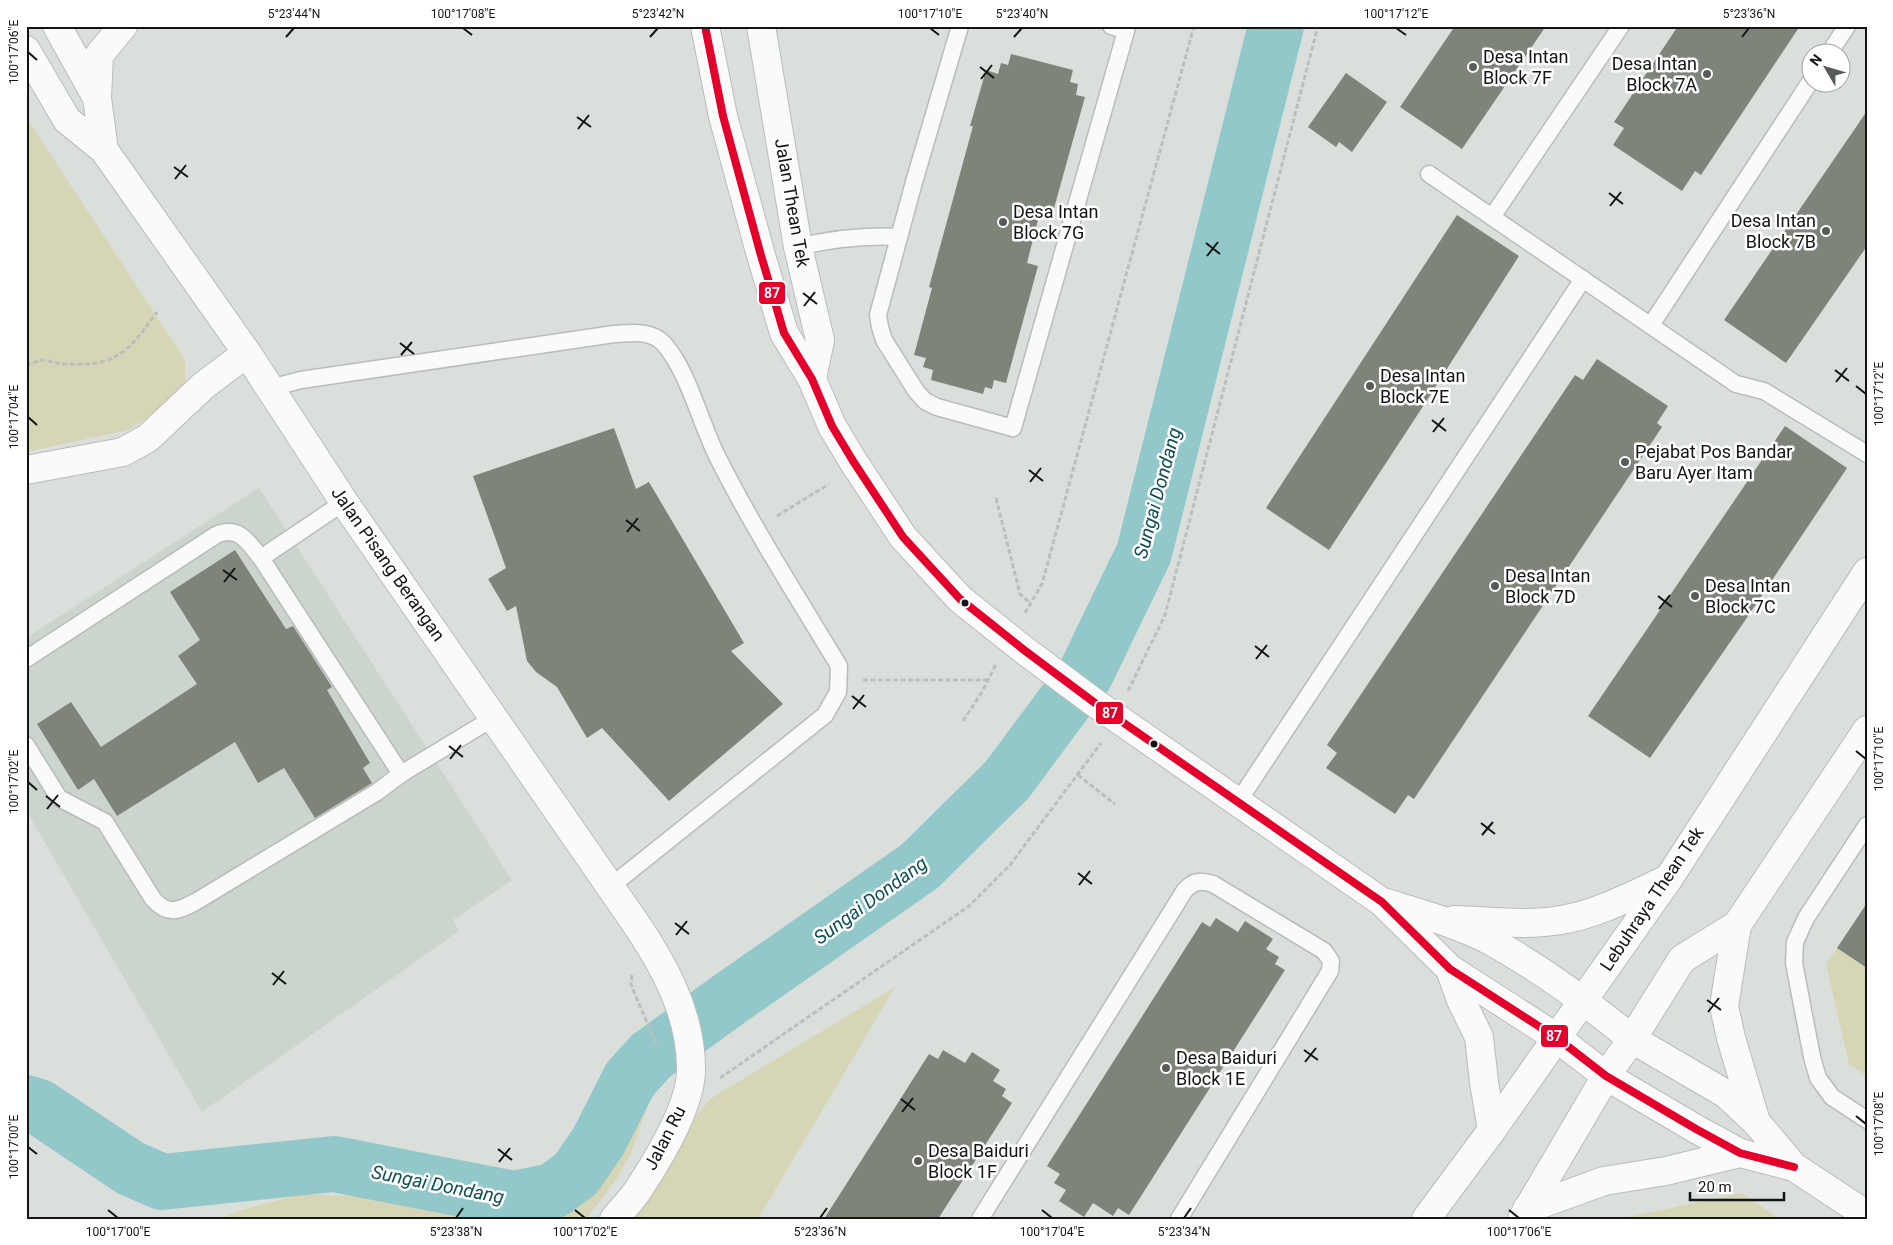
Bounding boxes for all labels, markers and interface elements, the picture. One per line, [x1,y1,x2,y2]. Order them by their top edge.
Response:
text: 5°23'44"N [268,7,320,21]
text: 100°17'08"E [431,7,495,21]
text: 5°23'42"N [632,7,684,21]
text: 100°17'10"E [898,7,962,21]
text: 5°23'40"N [996,7,1048,21]
text: 100°17'12"E [1364,7,1428,21]
text: 5°23'36"N [1723,7,1775,21]
text: 100°17'06"E [7,20,21,84]
north arrow [1800,42,1850,92]
place label: Desa Intan Block 7F [1483,46,1568,88]
text: N [1806,51,1825,69]
place label: Desa Intan Block 7A [1612,53,1697,95]
marker: Desa Intan Block 7F [1467,61,1479,73]
marker: Desa Intan Block 7A [1701,68,1713,80]
street label: Jalan Thean Tek [771,137,814,270]
place label: Desa Intan Block 7G [1013,201,1098,243]
place label: Desa Intan Block 7B [1731,210,1816,252]
marker: Desa Intan Block 7G [997,216,1009,228]
marker: Desa Intan Block 7B [1820,225,1832,237]
line badge: 87 [758,281,786,305]
text: 87 [764,285,780,301]
text: 100°17'12"E [1872,362,1886,426]
place label: Desa Intan Block 7E [1380,365,1465,407]
marker: Desa Intan Block 7E [1364,380,1376,392]
text: 100°17'04"E [7,385,21,449]
water label: Sungai Dondang [1129,425,1186,561]
place label: Pejabat Pos Bandar Baru Ayer Itam [1635,441,1792,483]
marker: Pejabat Pos Bandar Baru Ayer Itam [1619,456,1631,468]
street label: Jalan Pisang Berangan [327,482,450,645]
place label: Desa Intan Block 7D [1505,565,1590,607]
place label: Desa Intan Block 7C [1705,575,1790,617]
marker: Desa Intan Block 7D [1489,580,1501,592]
marker: Desa Intan Block 7C [1689,590,1701,602]
unlabelled marker [960,598,970,608]
line badge: 87 [1095,701,1124,725]
text: 87 [1102,705,1118,721]
text: 100°17'10"E [1872,727,1886,791]
unlabelled marker [1149,739,1159,749]
text: 100°17'02"E [7,750,21,814]
street label: Lebuhraya Thean Tek [1595,822,1708,975]
water label: Sungai Dondang [809,852,931,949]
line badge: 87 [1540,1024,1569,1048]
text: 87 [1546,1028,1562,1044]
place label: Desa Baiduri Block 1E [1176,1047,1277,1089]
marker: Desa Baiduri Block 1E [1160,1062,1172,1074]
text: 100°17'08"E [1872,1092,1886,1156]
street label: Jalan Ru [639,1102,690,1173]
text: 100°17'00"E [7,1115,21,1179]
place label: Desa Baiduri Block 1F [928,1140,1029,1182]
marker: Desa Baiduri Block 1F [912,1155,924,1167]
water label: Sungai Dondang [370,1160,506,1209]
scale bar [1690,1170,1784,1202]
text: 20 m [1698,1178,1732,1196]
text: 100°17'00"E [86,1225,150,1239]
text: 5°23'38"N [430,1225,482,1239]
text: 100°17'02"E [553,1225,617,1239]
text: 5°23'36"N [794,1225,846,1239]
text: 100°17'04"E [1020,1225,1084,1239]
text: 5°23'34"N [1158,1225,1210,1239]
text: 100°17'06"E [1487,1225,1551,1239]

